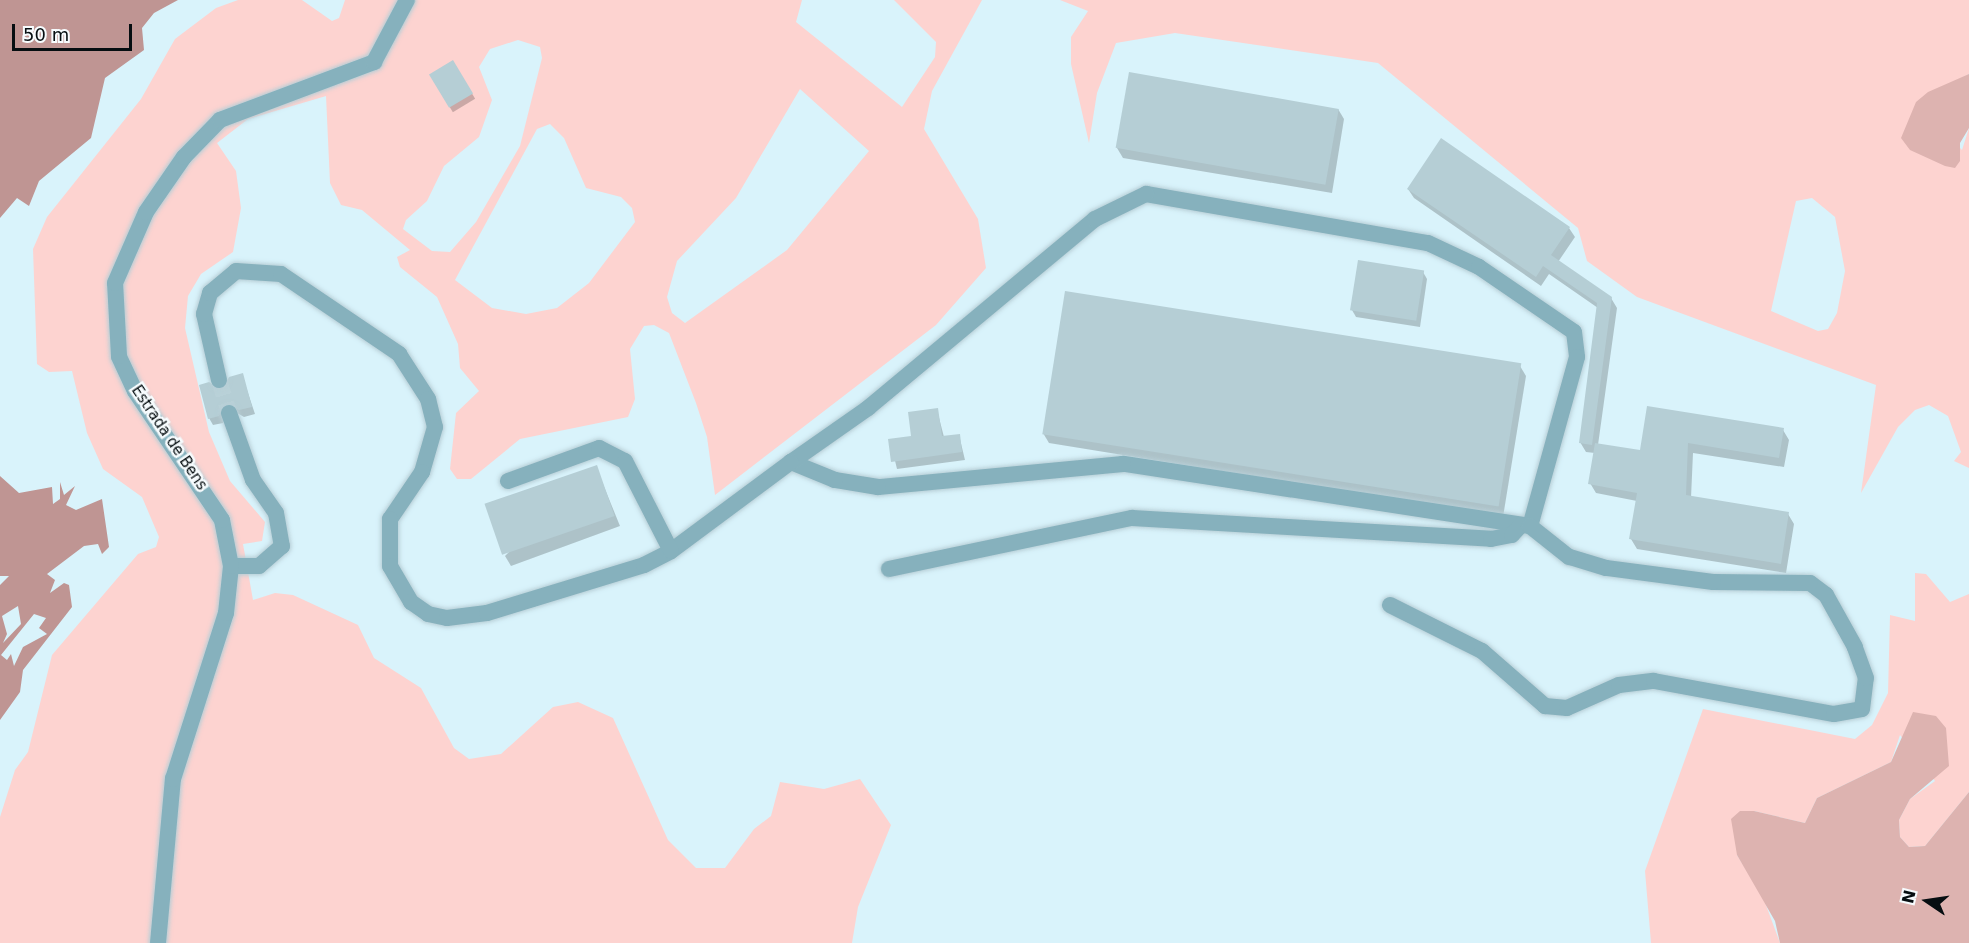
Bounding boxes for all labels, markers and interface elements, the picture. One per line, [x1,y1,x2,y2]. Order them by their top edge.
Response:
scale bar [15,12,135,50]
text: 50 m [23,24,69,45]
street label: Estrada de Bens [127,382,211,494]
north arrow [1897,871,1957,931]
text: N [1898,888,1920,906]

